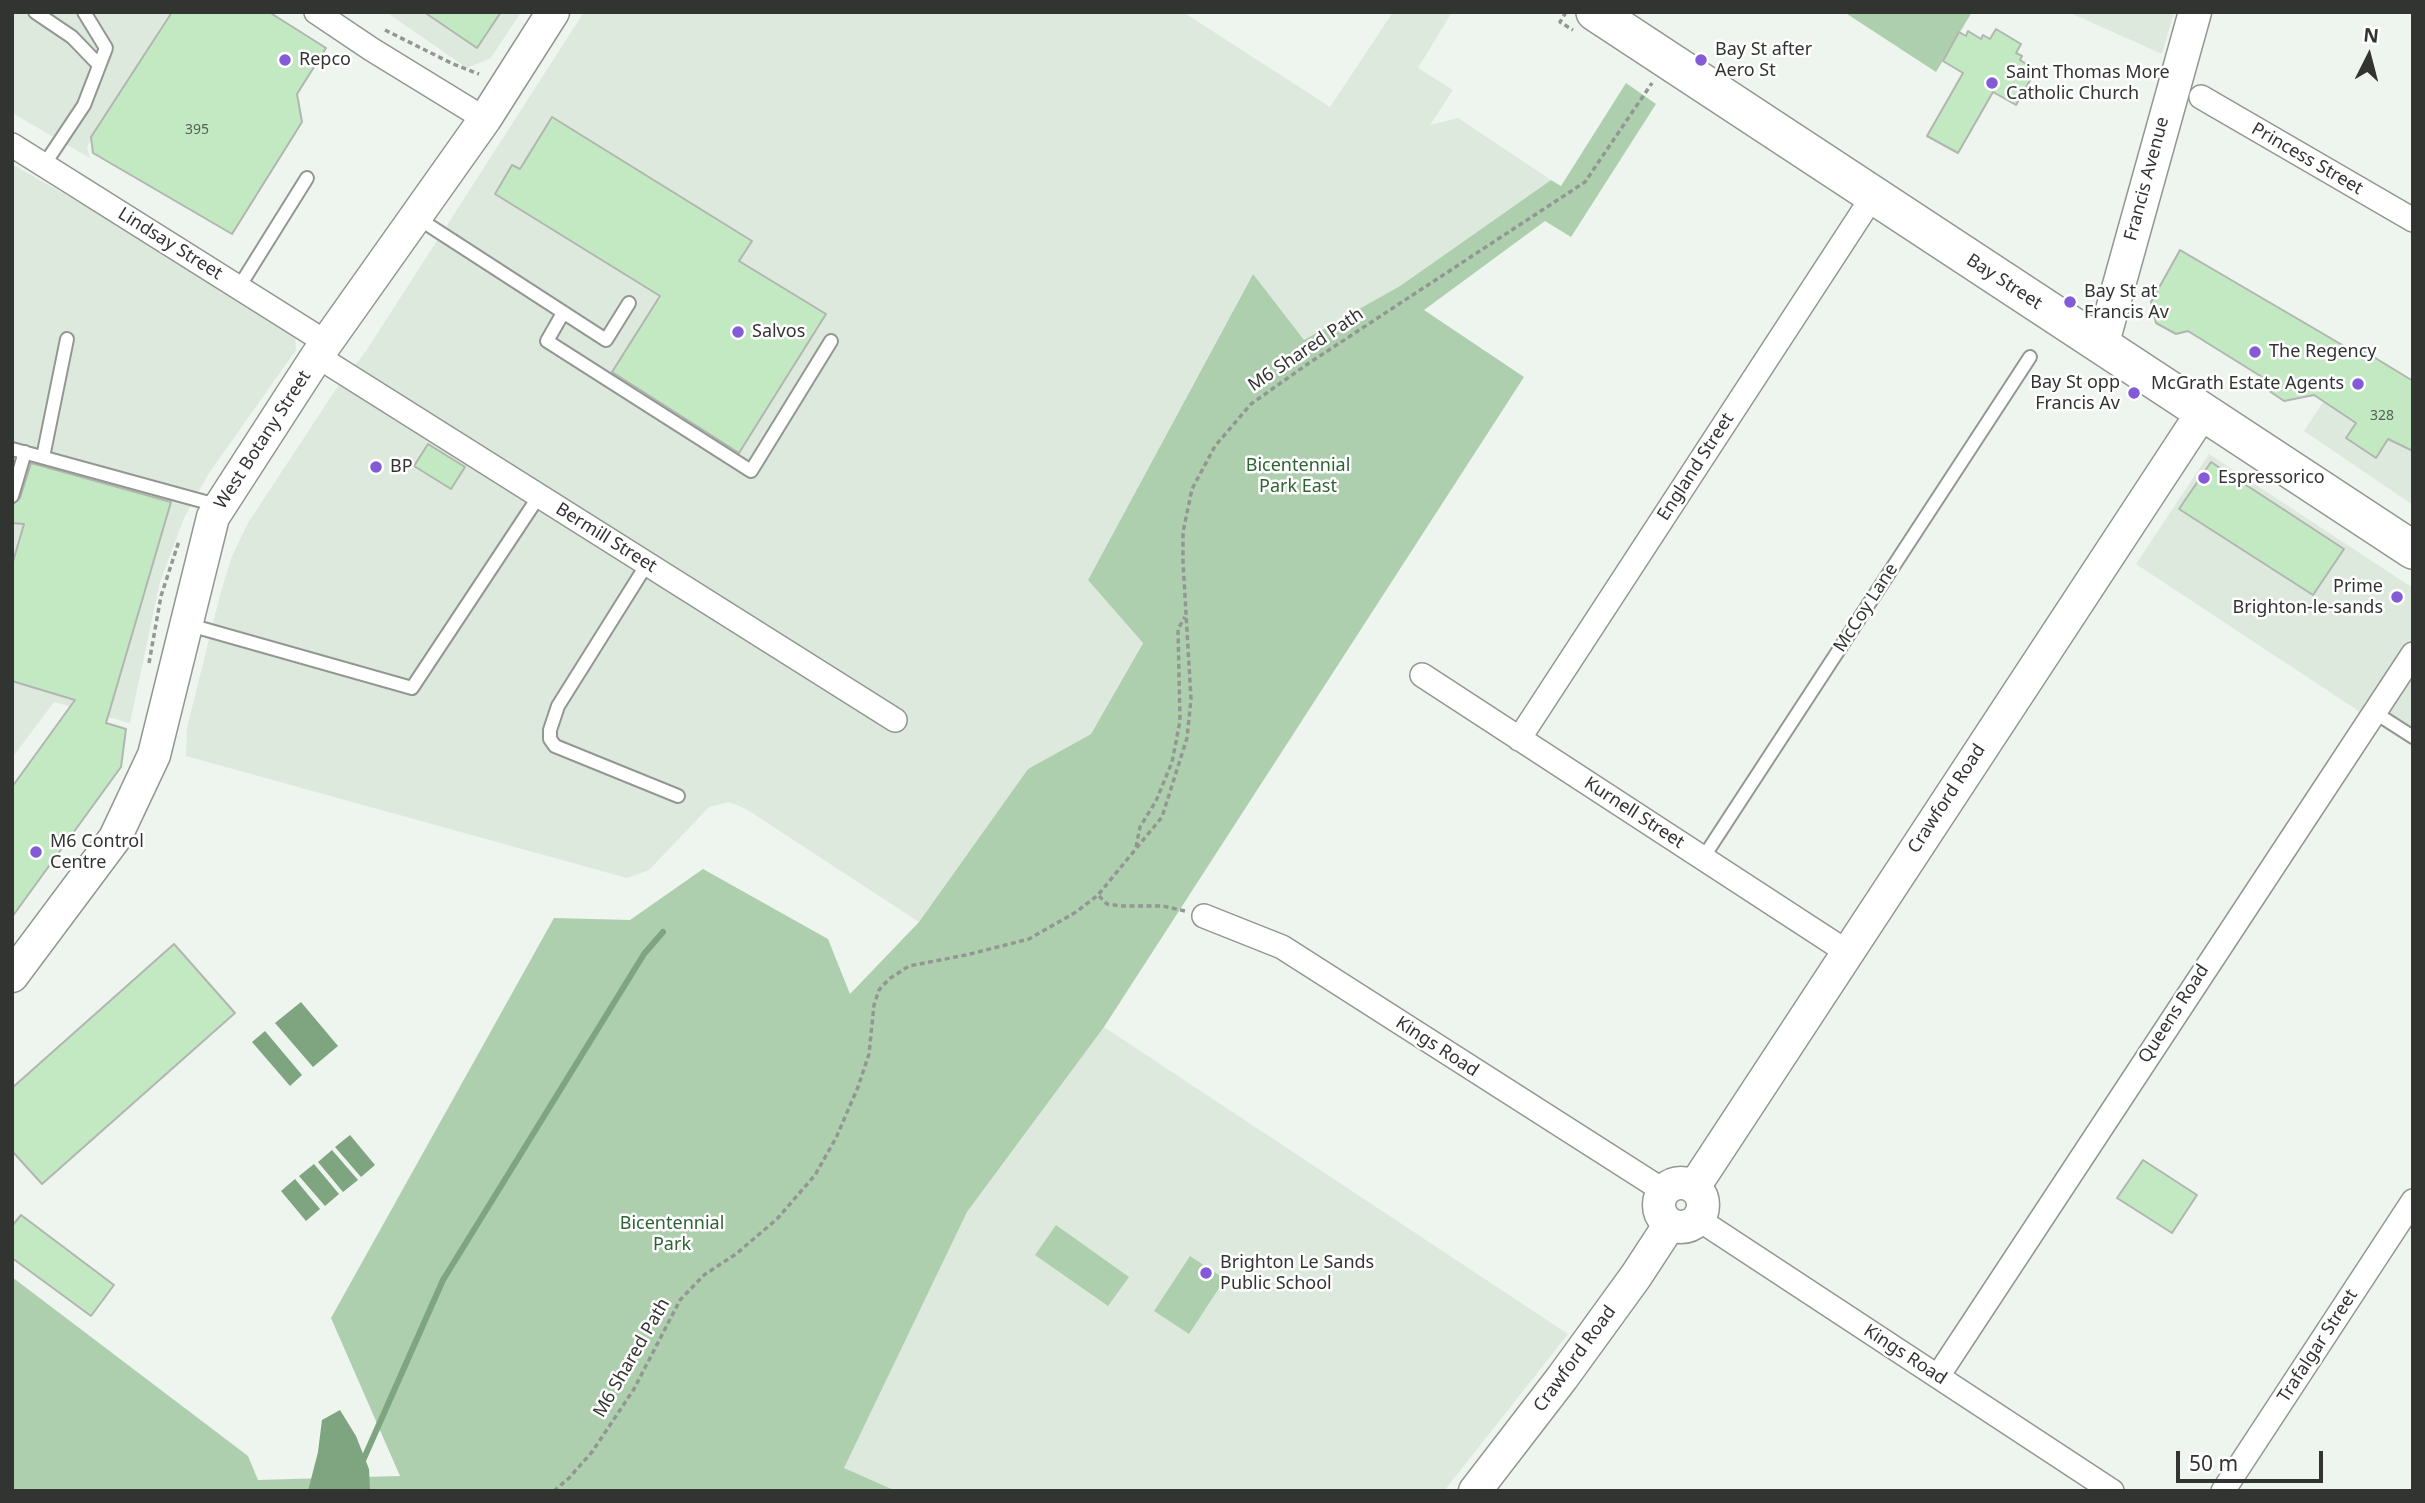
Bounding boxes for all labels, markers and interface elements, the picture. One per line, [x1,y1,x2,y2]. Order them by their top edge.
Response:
north arrow [2334,21,2404,91]
text: N [2362,21,2380,49]
place label: Bay St after Aero St [1715,39,1812,82]
place label: Repco [299,49,351,71]
marker: Repco [277,52,293,68]
marker: Bay St after Aero St [1693,52,1709,68]
place label: Saint Thomas More Catholic Church [2006,62,2170,104]
marker: Saint Thomas More Catholic Church [1984,75,2000,91]
street label: Francis Avenue [2120,115,2174,243]
street label: Princess Street [2247,118,2367,200]
house number: 395 [185,122,209,138]
street label: Lindsay Street [114,203,226,285]
street label: Bay Street [1962,250,2046,314]
place label: Bay St at Francis Av [2084,281,2169,324]
marker: Bay St at Francis Av [2062,294,2078,310]
street label: M6 Shared Path [1244,304,1368,396]
place label: Salvos [752,321,805,343]
marker: Salvos [730,324,746,340]
place label: The Regency [2269,341,2376,363]
marker: The Regency [2247,344,2263,360]
street label: West Botany Street [210,367,316,513]
place label: Bay St opp Francis Av [2030,372,2120,414]
place label: McGrath Estate Agents [2151,373,2344,395]
marker: McGrath Estate Agents [2350,376,2366,392]
marker: Bay St opp Francis Av [2126,385,2142,401]
house number: 328 [2370,408,2394,424]
street label: England Street [1653,409,1739,525]
park label: Bicentennial Park East [1246,455,1350,498]
place label: BP [390,456,413,478]
marker: BP [368,459,384,475]
place label: Espressorico [2218,467,2325,489]
marker: Espressorico [2196,470,2212,486]
street label: Bermill Street [552,498,660,578]
street label: McCoy Lane [1829,560,1903,656]
place label: Prime Brighton-le-sands [2233,576,2383,618]
marker: Prime Brighton-le-sands [2389,589,2405,605]
street label: Crawford Road [1904,740,1990,858]
street label: Kurnell Street [1580,773,1688,853]
place label: M6 Control Centre [50,831,144,874]
marker: M6 Control Centre [28,844,44,860]
street label: Queens Road [2134,961,2214,1067]
street label: Kings Road [1391,1012,1483,1082]
park label: Bicentennial Park [620,1213,724,1256]
place label: Brighton Le Sands Public School [1220,1252,1374,1294]
marker: Brighton Le Sands Public School [1198,1265,1214,1281]
street label: Trafalgar Street [2273,1285,2363,1407]
street label: M6 Shared Path [589,1295,675,1421]
street label: Crawford Road [1529,1302,1621,1416]
street label: Kings Road [1859,1320,1951,1390]
scale bar [2180,1436,2327,1480]
text: 50 m [2189,1449,2238,1477]

